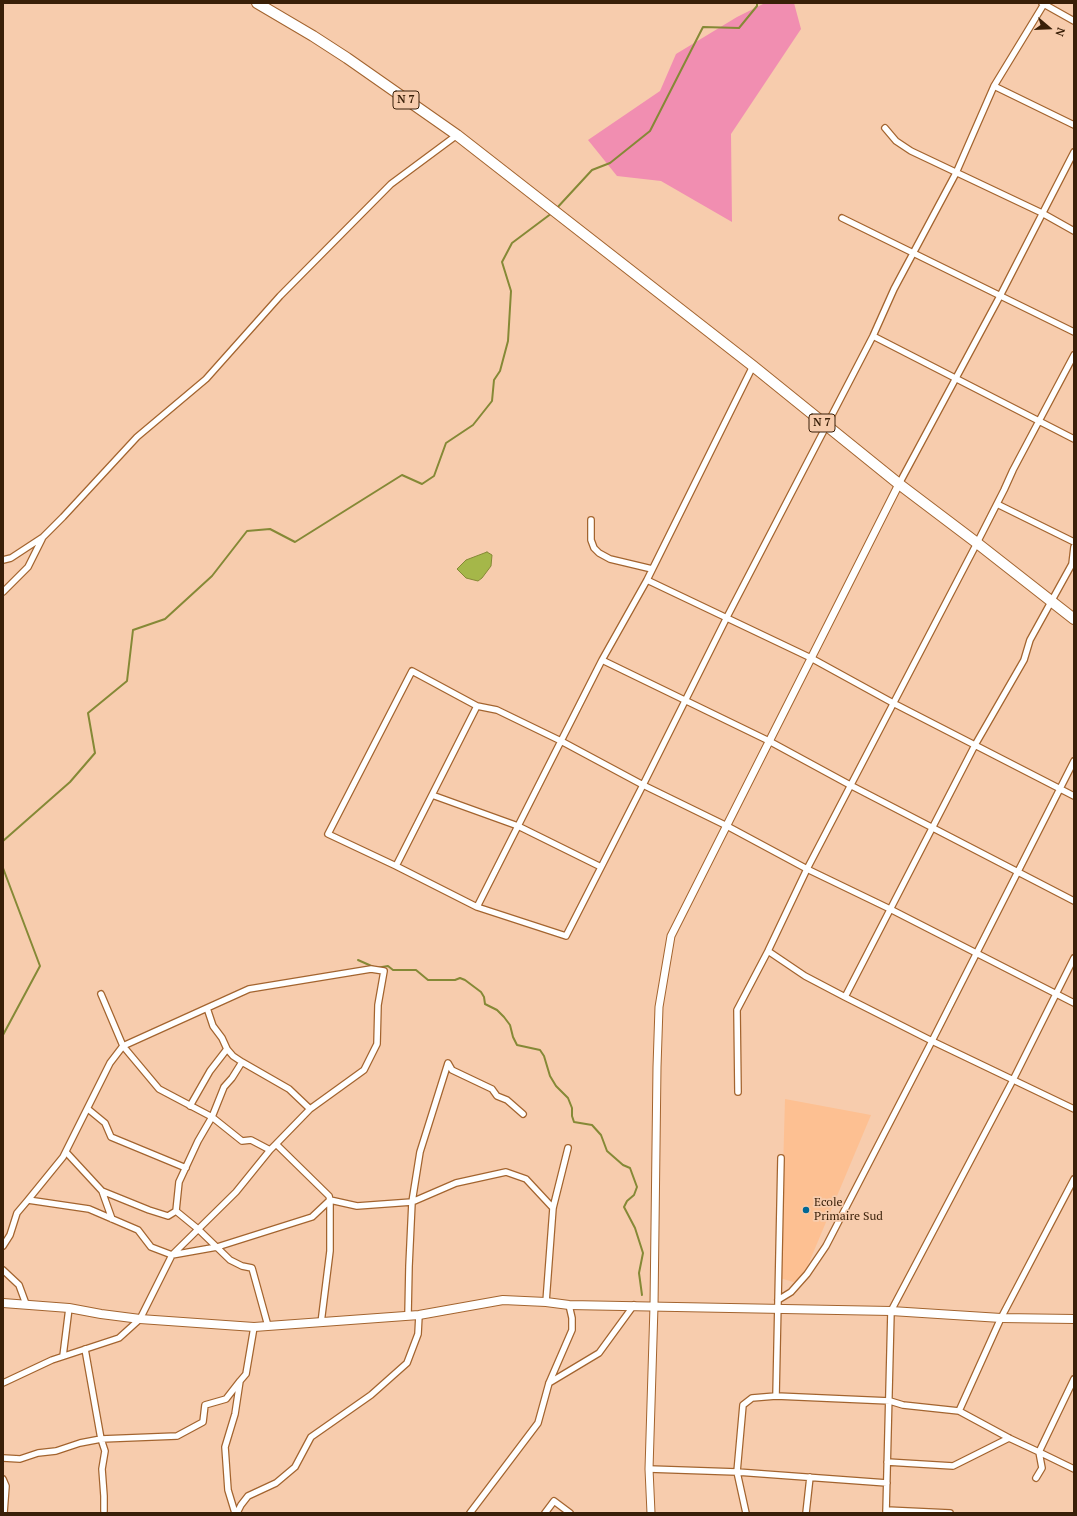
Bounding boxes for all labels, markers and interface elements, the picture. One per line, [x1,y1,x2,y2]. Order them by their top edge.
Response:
north arrow [1029,8,1069,48]
text: N [1052,26,1068,38]
road number: N 7 [393,91,419,109]
road number: N 7 [809,414,835,432]
place label: Ecole Primaire Sud [814,1196,883,1224]
marker: Ecole Primaire Sud [801,1205,811,1215]

